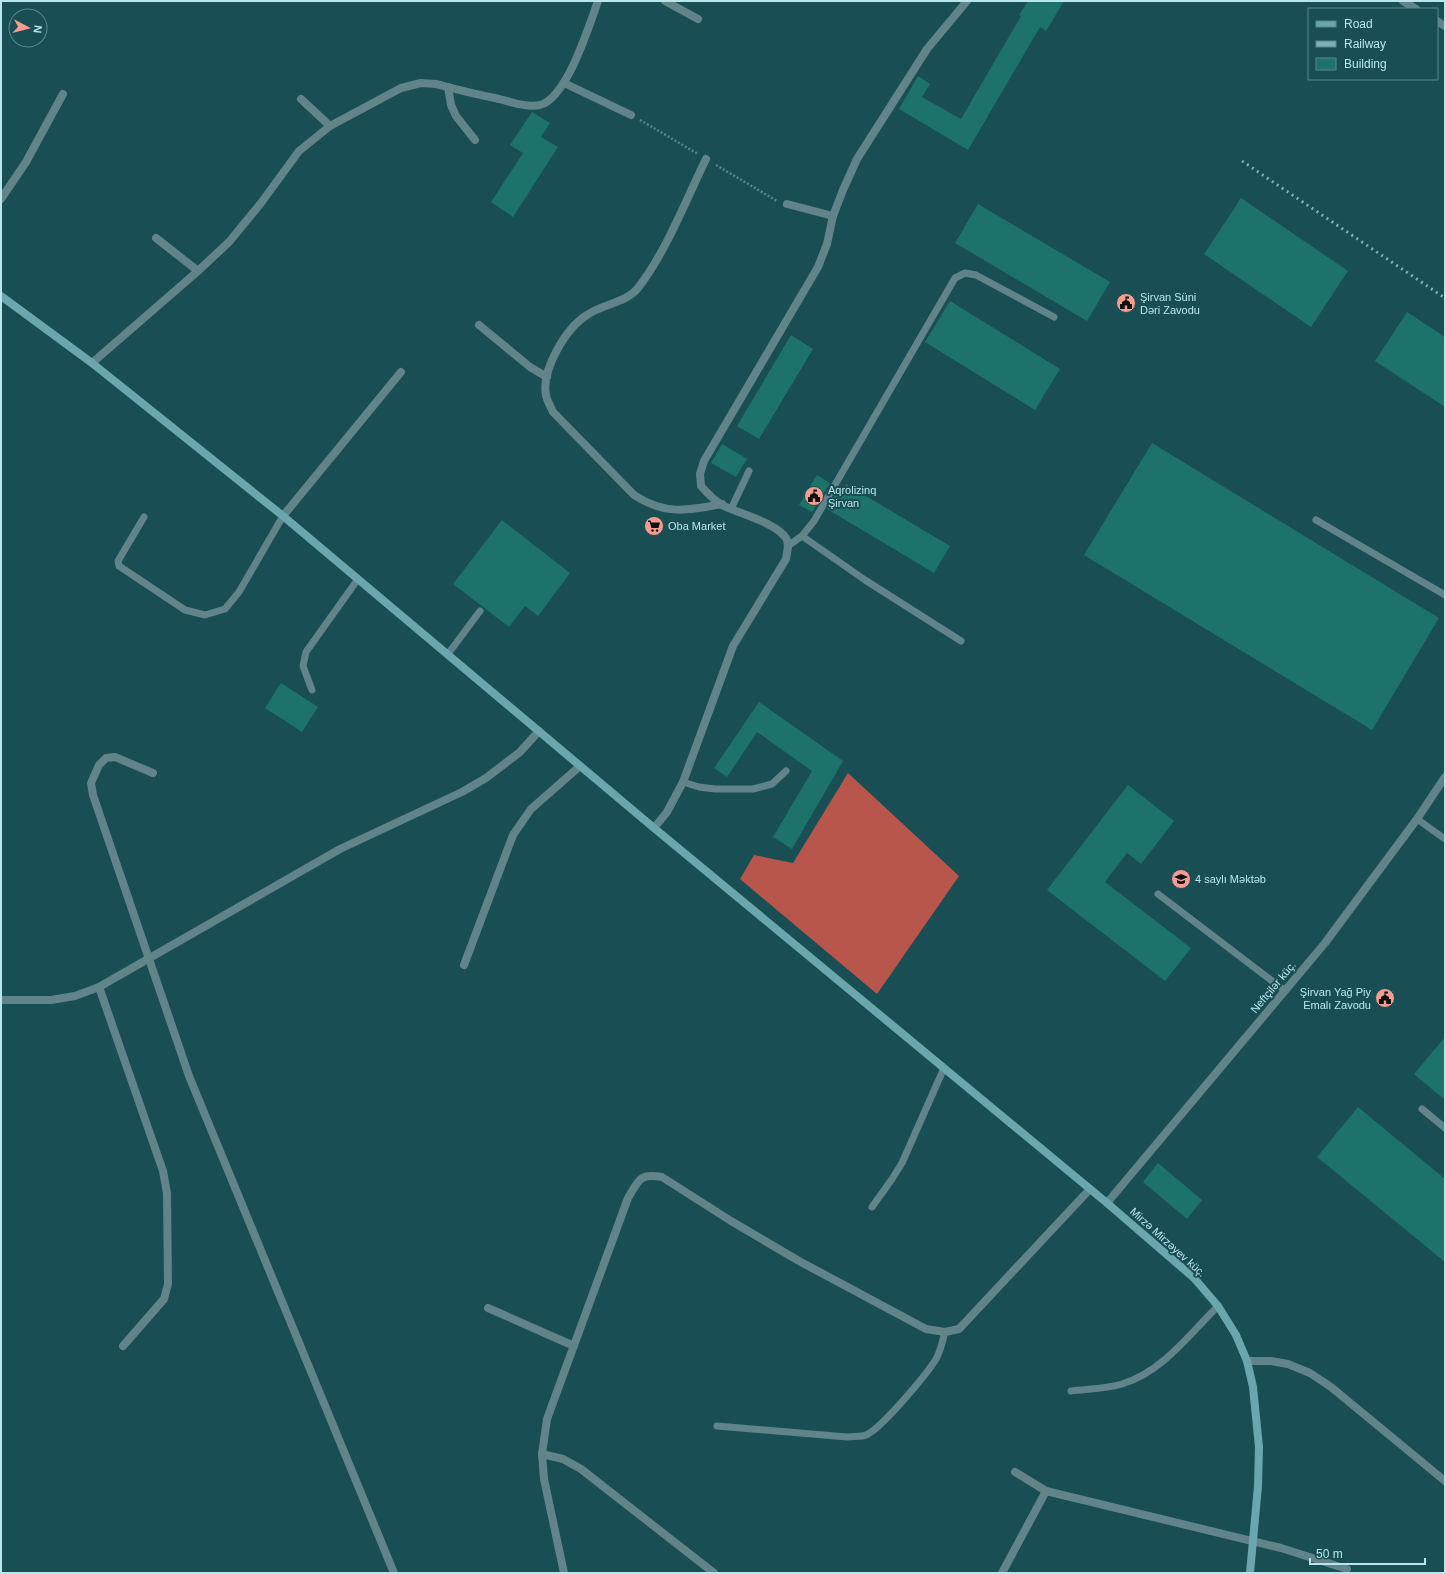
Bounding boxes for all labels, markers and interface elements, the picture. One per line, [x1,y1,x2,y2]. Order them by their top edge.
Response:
north arrow [8,8,48,48]
legend [1308,8,1438,80]
text: Road [1344,17,1373,31]
text: N [31,25,44,34]
text: Railway [1344,37,1386,51]
text: Building [1344,57,1387,71]
place label: Şirvan Süni Dəri Zavodu [1140,291,1200,316]
public building icon: Şirvan Süni Dəri Zavodu [1115,292,1137,314]
place label: Aqrolizinq Şirvan [828,484,876,509]
public building icon: Aqrolizinq Şirvan [803,485,825,507]
supermarket icon: Oba Market [643,515,665,537]
place label: Oba Market [668,520,725,532]
school or university icon: 4 saylı Məktəb [1170,868,1192,890]
place label: 4 saylı Məktəb [1195,873,1266,885]
street label: Neftçilər küç. [1248,959,1298,1015]
place label: Şirvan Yağ Piy Emalı Zavodu [1300,986,1371,1011]
public building icon: Şirvan Yağ Piy Emalı Zavodu [1374,987,1396,1009]
street label: Mirzə Mirzəyev küç. [1128,1205,1208,1279]
scale bar [1310,1540,1425,1566]
text: 50 m [1316,1547,1343,1561]

